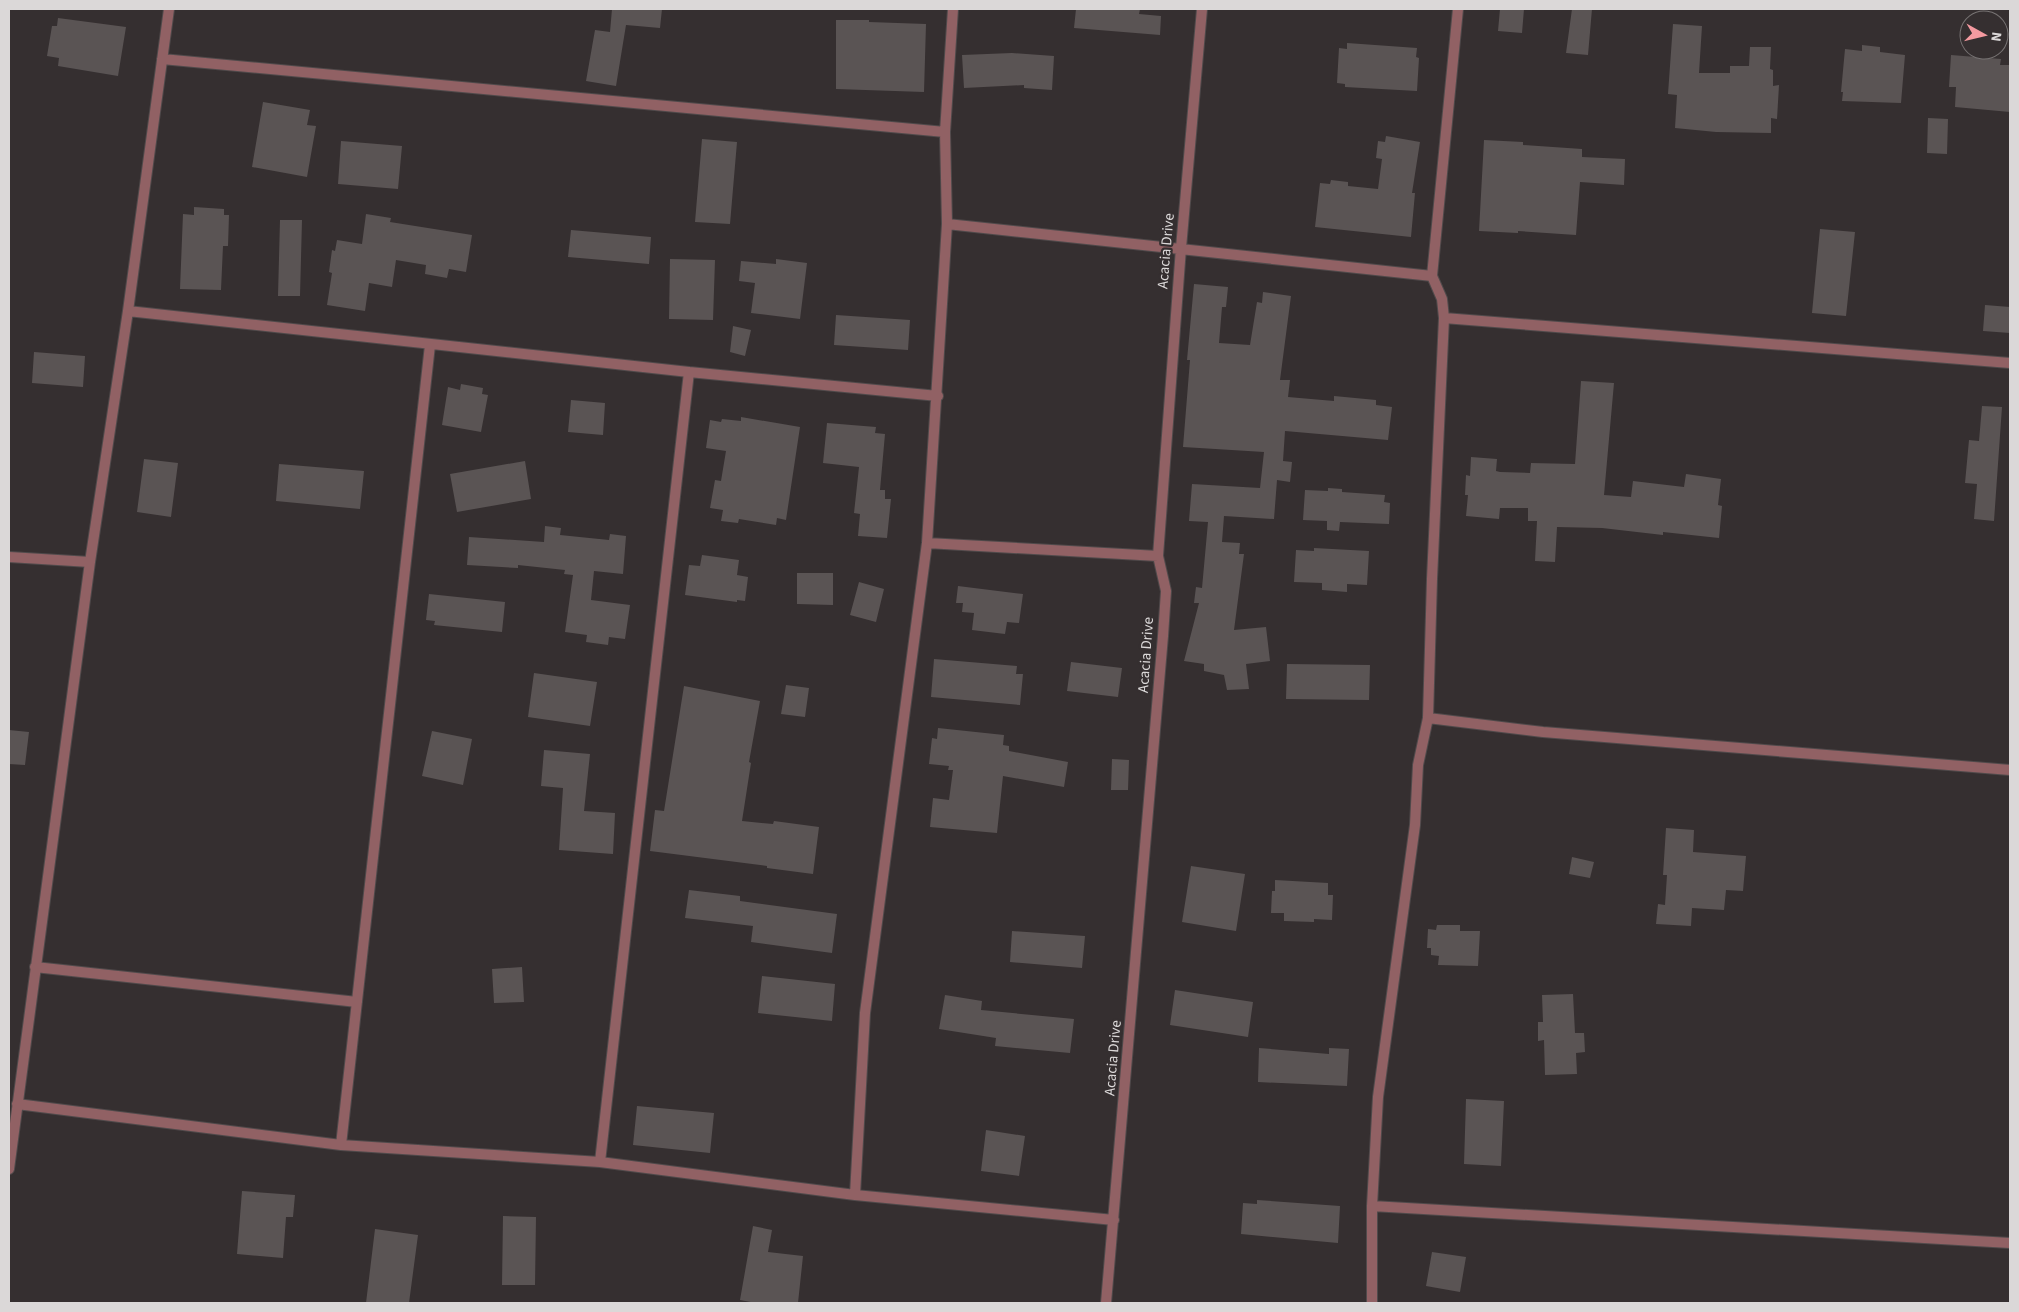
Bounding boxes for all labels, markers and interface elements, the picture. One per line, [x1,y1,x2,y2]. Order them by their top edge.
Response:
north arrow [1959,10,2009,60]
text: N [1985,31,2006,43]
street label: Acacia Drive [1152,212,1180,290]
street label: Acacia Drive [1133,616,1159,694]
street label: Acacia Drive [1099,1019,1127,1097]

